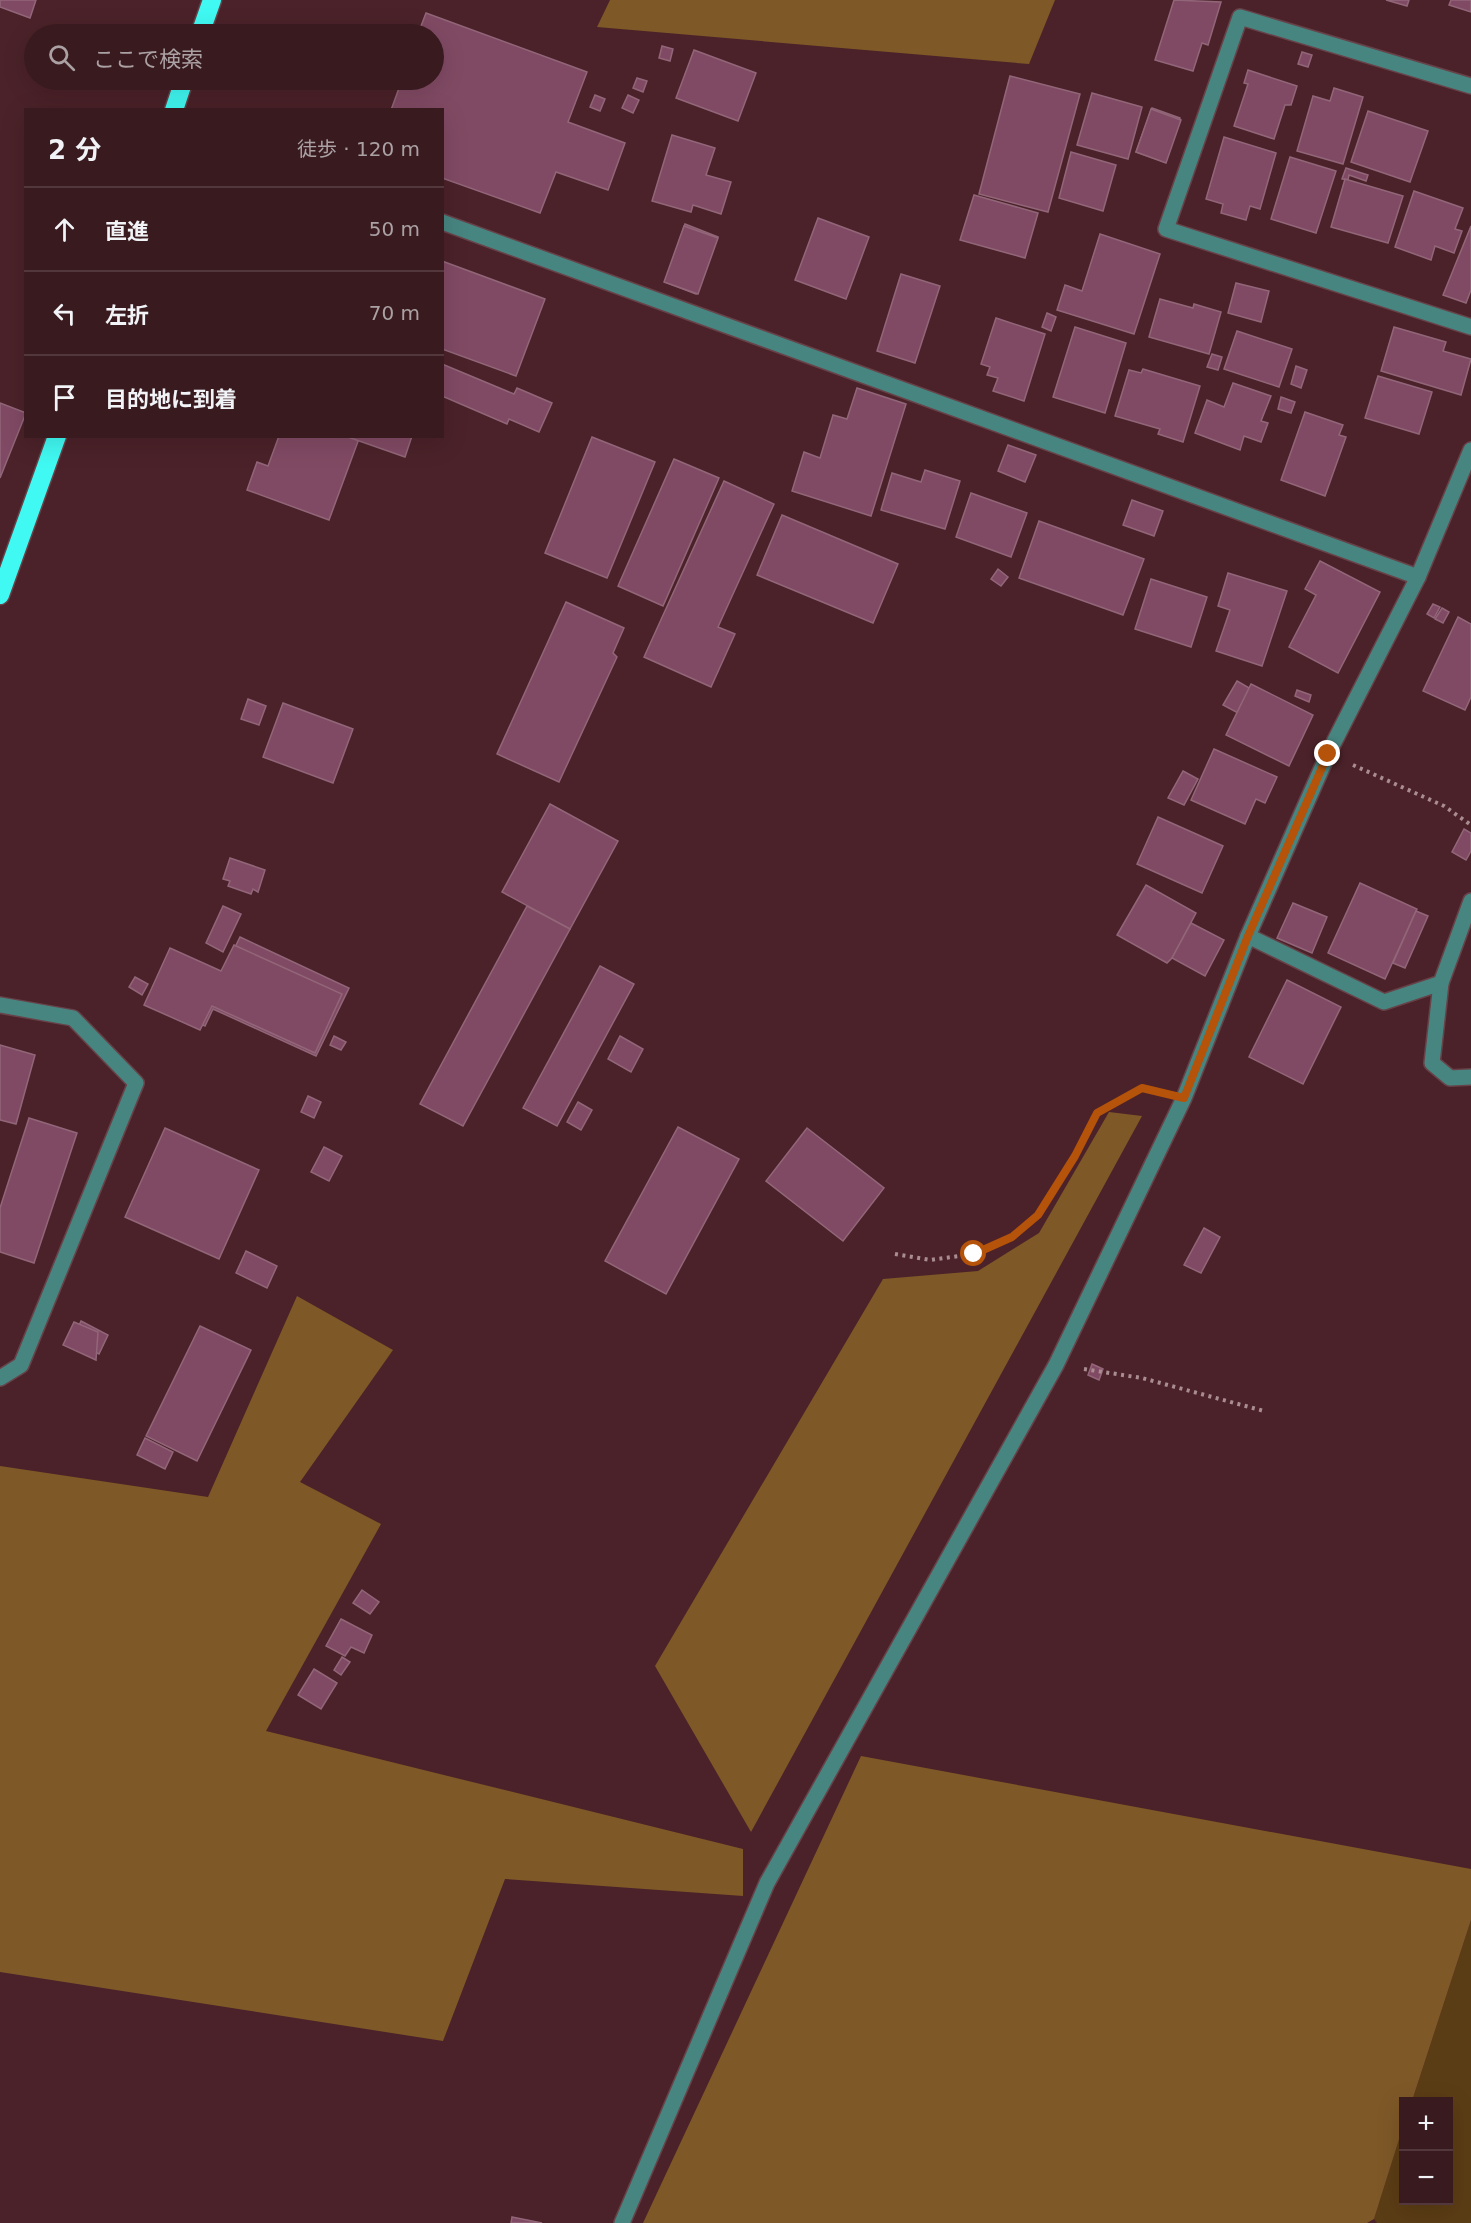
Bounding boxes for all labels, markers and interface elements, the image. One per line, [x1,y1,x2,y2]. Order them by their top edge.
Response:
search box [24,24,444,90]
icon: search [45,41,78,74]
text: ここで検索 [93,47,203,72]
text: 2 分 [48,135,101,165]
text: 徒歩 · 120 m [297,137,420,161]
icon: ahead [48,213,81,246]
text: 50 m [369,217,420,241]
text: 直進 [105,219,149,244]
icon: left [48,297,81,330]
text: 70 m [369,301,420,325]
text: 左折 [105,303,149,328]
icon: arrive [48,381,81,414]
text: 目的地に到着 [105,387,237,412]
route end [1314,740,1340,766]
route start [960,1240,986,1266]
map controls [1399,2097,1453,2205]
button: + [1399,2097,1453,2151]
button: − [1399,2151,1453,2205]

